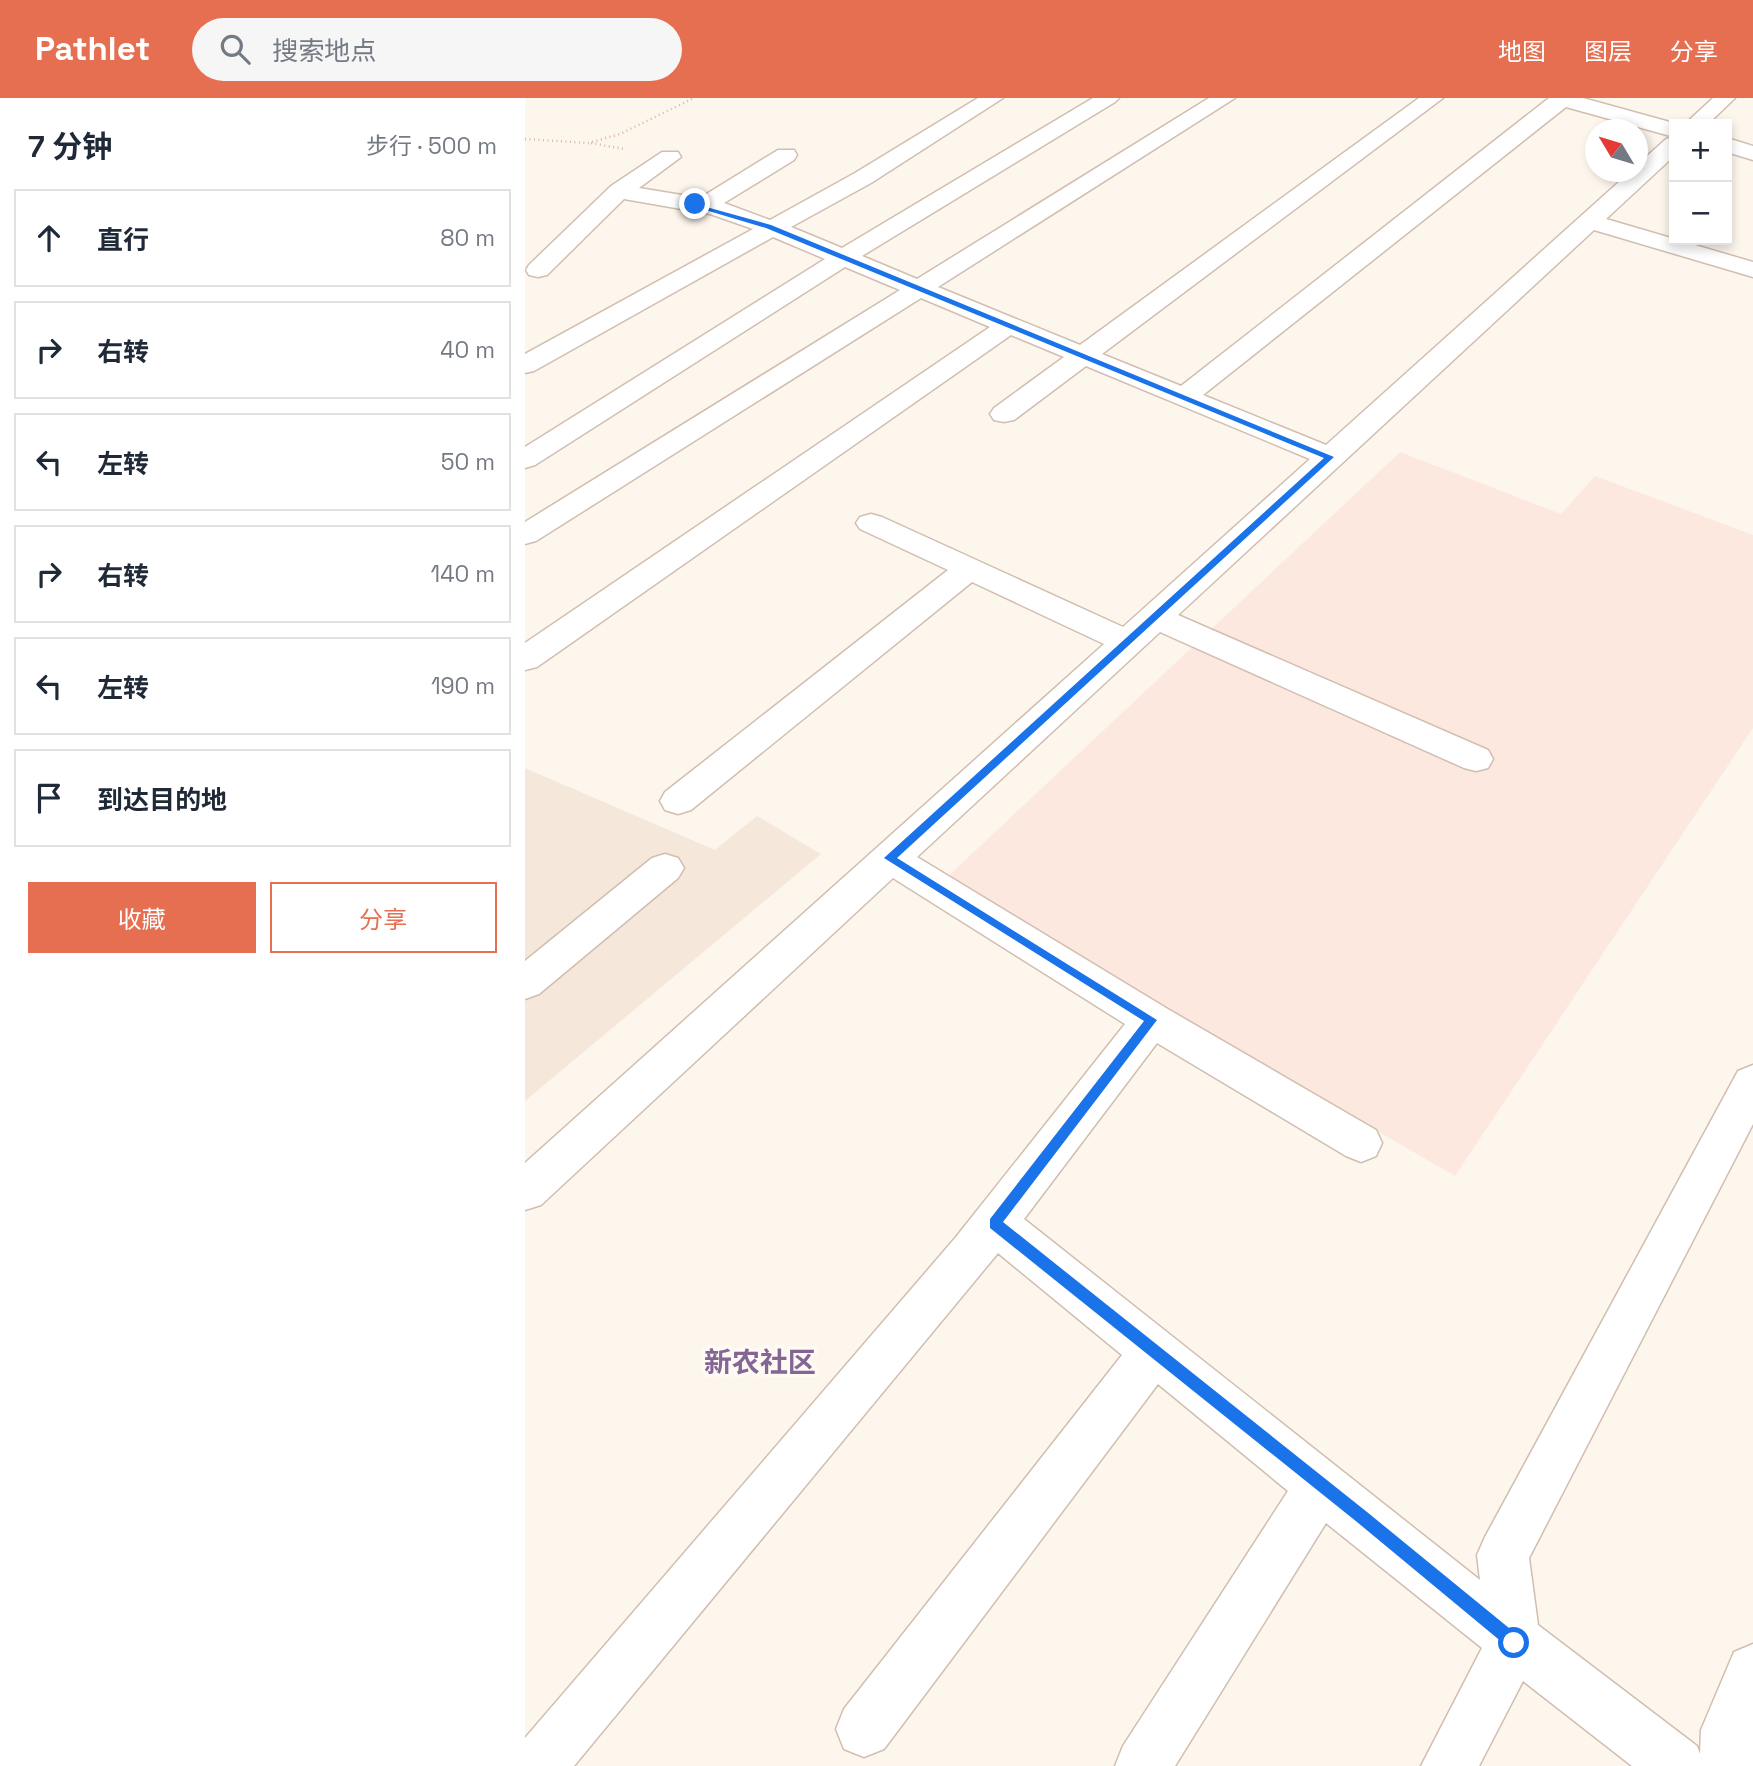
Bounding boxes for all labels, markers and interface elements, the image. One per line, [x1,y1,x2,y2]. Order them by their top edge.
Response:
search box [192,18,682,81]
text: Pathlet [35,28,150,70]
icon: search [216,30,254,68]
text: 搜索地点 [272,34,376,68]
text: 地图 [1498,36,1546,67]
text: 图层 [1584,36,1632,67]
text: 分享 [1670,36,1718,67]
north arrow [1585,119,1648,182]
map controls [1669,119,1732,245]
button: + [1669,119,1732,182]
text: 7 分钟 [28,127,112,166]
text: 步行 · 500 m [366,131,497,161]
button: − [1669,182,1732,245]
route end [679,188,710,219]
icon: ahead [30,219,68,257]
text: 直行 [97,223,149,257]
text: 80 m [440,223,495,253]
icon: right [30,331,68,369]
text: 右转 [97,335,149,369]
text: 40 m [440,335,495,365]
icon: left [30,443,68,481]
text: 左转 [97,447,149,481]
text: 50 m [441,447,495,477]
icon: right [30,555,68,593]
text: 右转 [97,559,149,593]
text: 140 m [431,559,495,589]
icon: left [30,667,68,705]
text: 左转 [97,671,149,705]
text: 190 m [431,671,495,701]
icon: arrive [30,779,68,817]
text: 到达目的地 [97,783,227,817]
button: 收藏 [28,882,256,953]
button: 分享 [270,882,497,953]
district label: 新农社区 [704,1344,816,1380]
route start [1498,1627,1529,1658]

